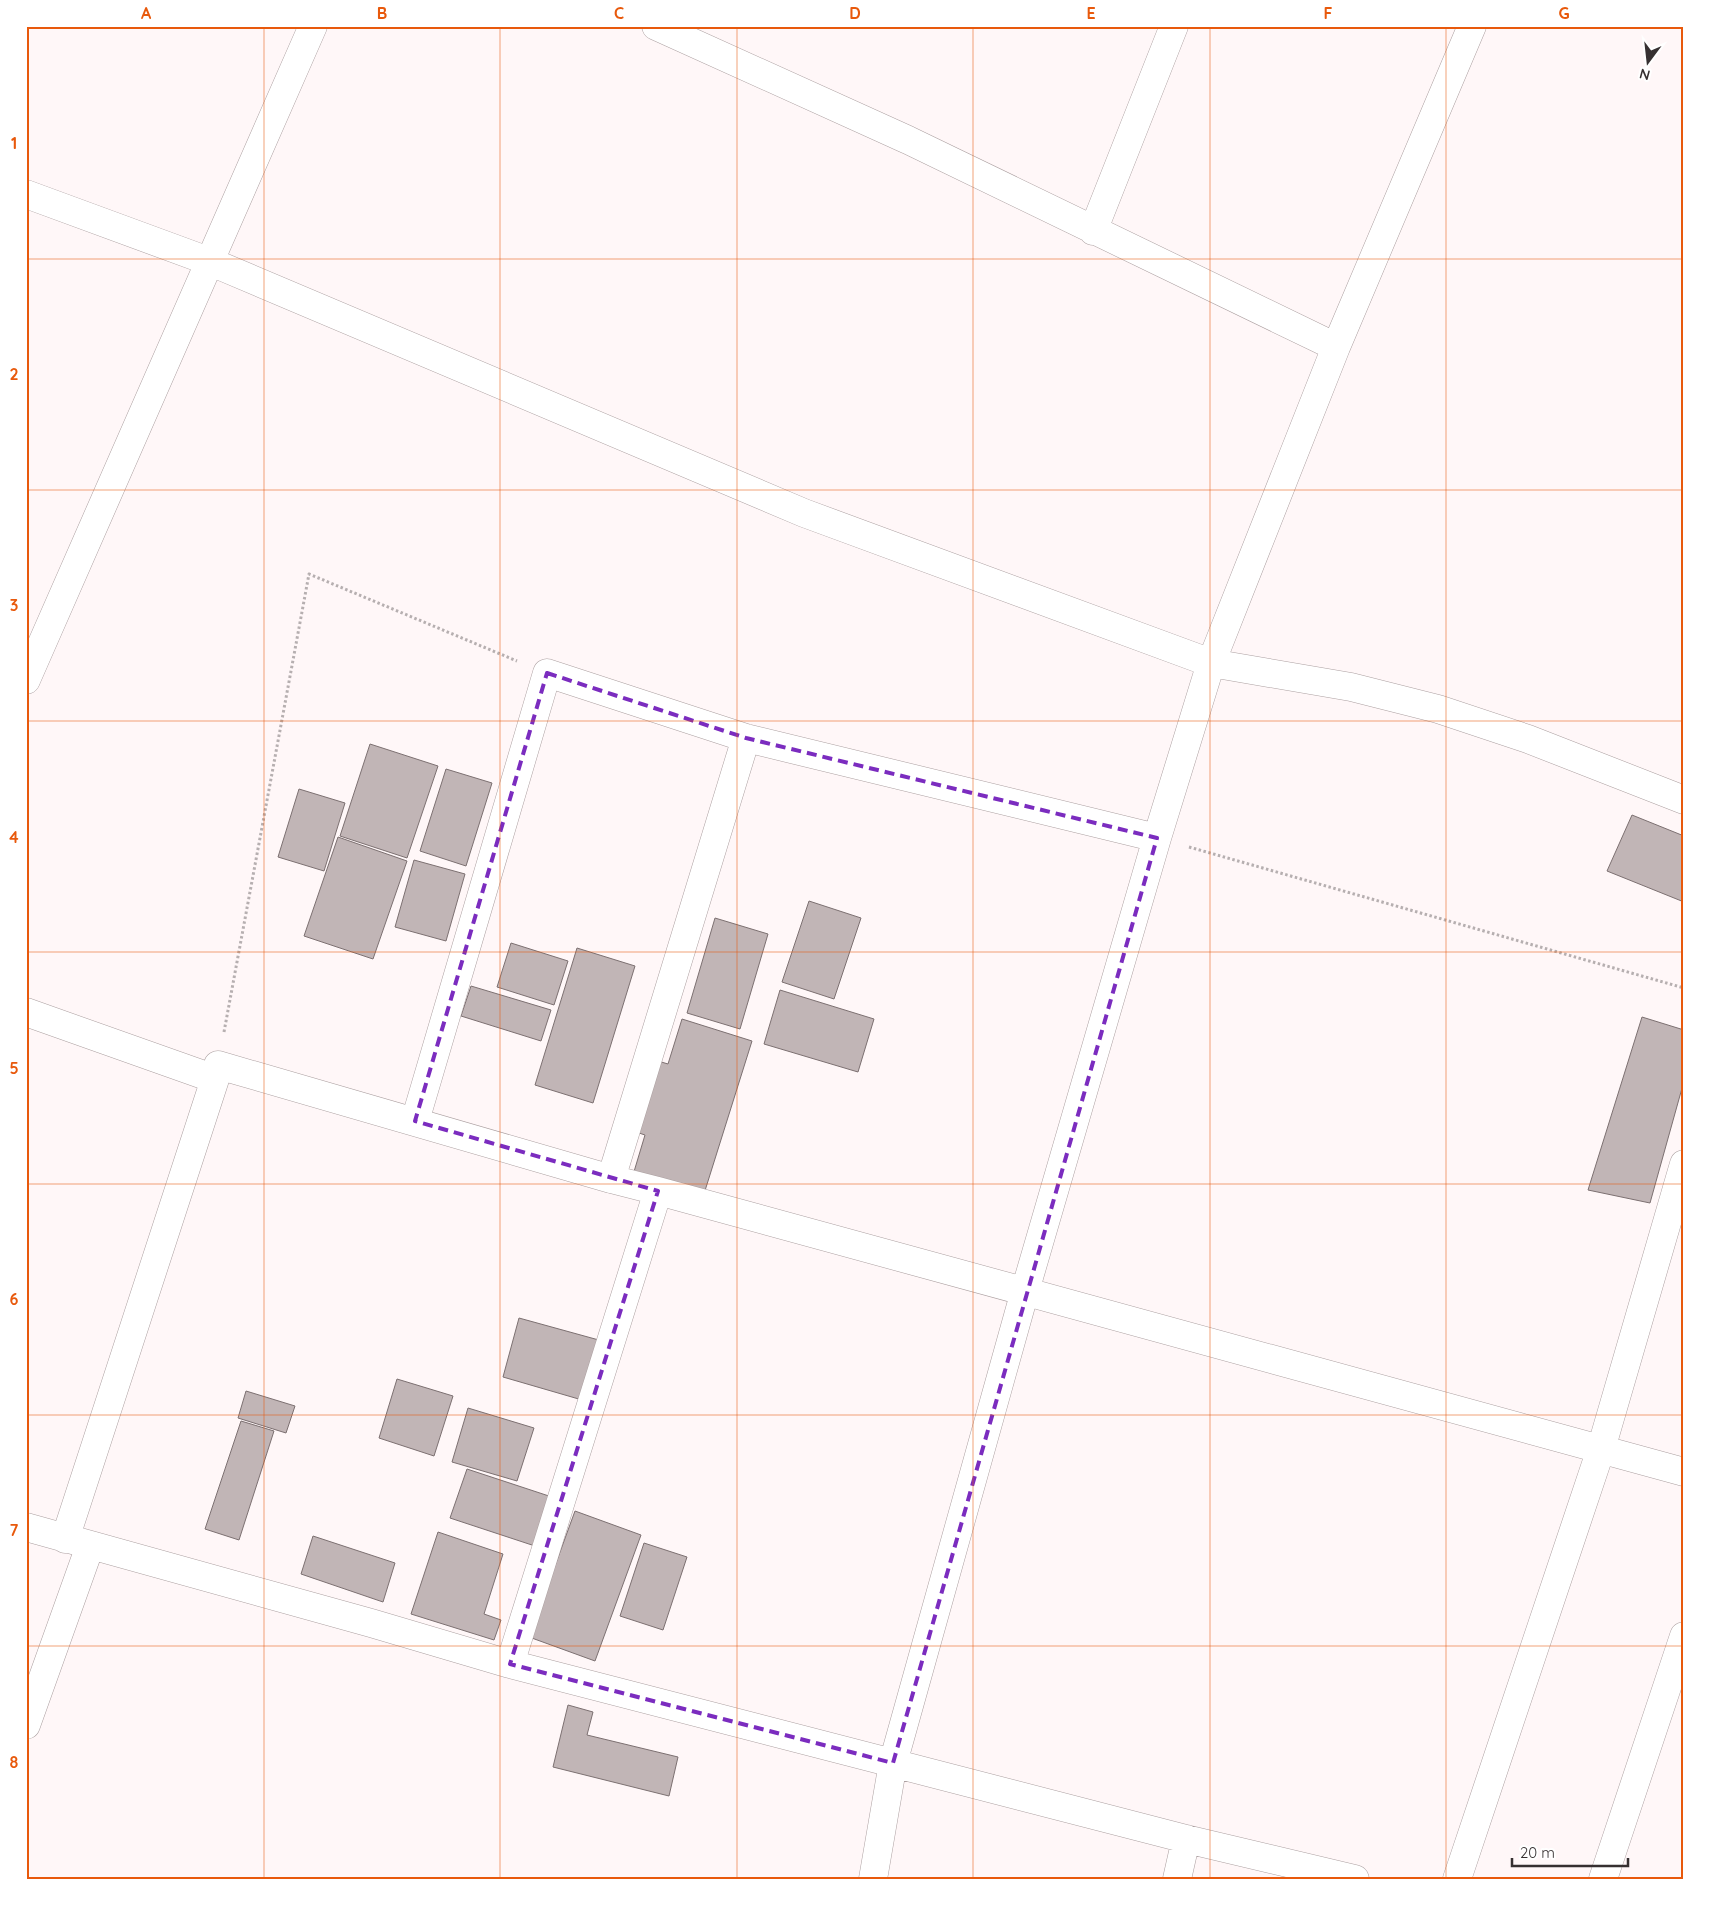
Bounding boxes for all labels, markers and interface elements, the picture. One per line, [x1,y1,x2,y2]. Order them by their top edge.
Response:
text: A [141,3,152,23]
text: B [377,3,387,23]
text: C [614,3,624,23]
text: D [849,3,861,23]
text: E [1086,3,1096,23]
text: F [1324,3,1333,23]
text: G [1558,3,1570,23]
north arrow [1622,38,1672,88]
text: N [1637,65,1652,85]
text: 1 [11,133,17,153]
text: 2 [9,364,19,384]
text: 3 [10,595,18,615]
text: 4 [9,827,19,847]
text: 5 [9,1058,19,1078]
text: 6 [10,1289,19,1309]
text: 7 [10,1520,19,1540]
text: 8 [10,1752,19,1772]
scale bar [1512,1835,1629,1867]
text: 20 m [1520,1843,1555,1862]

